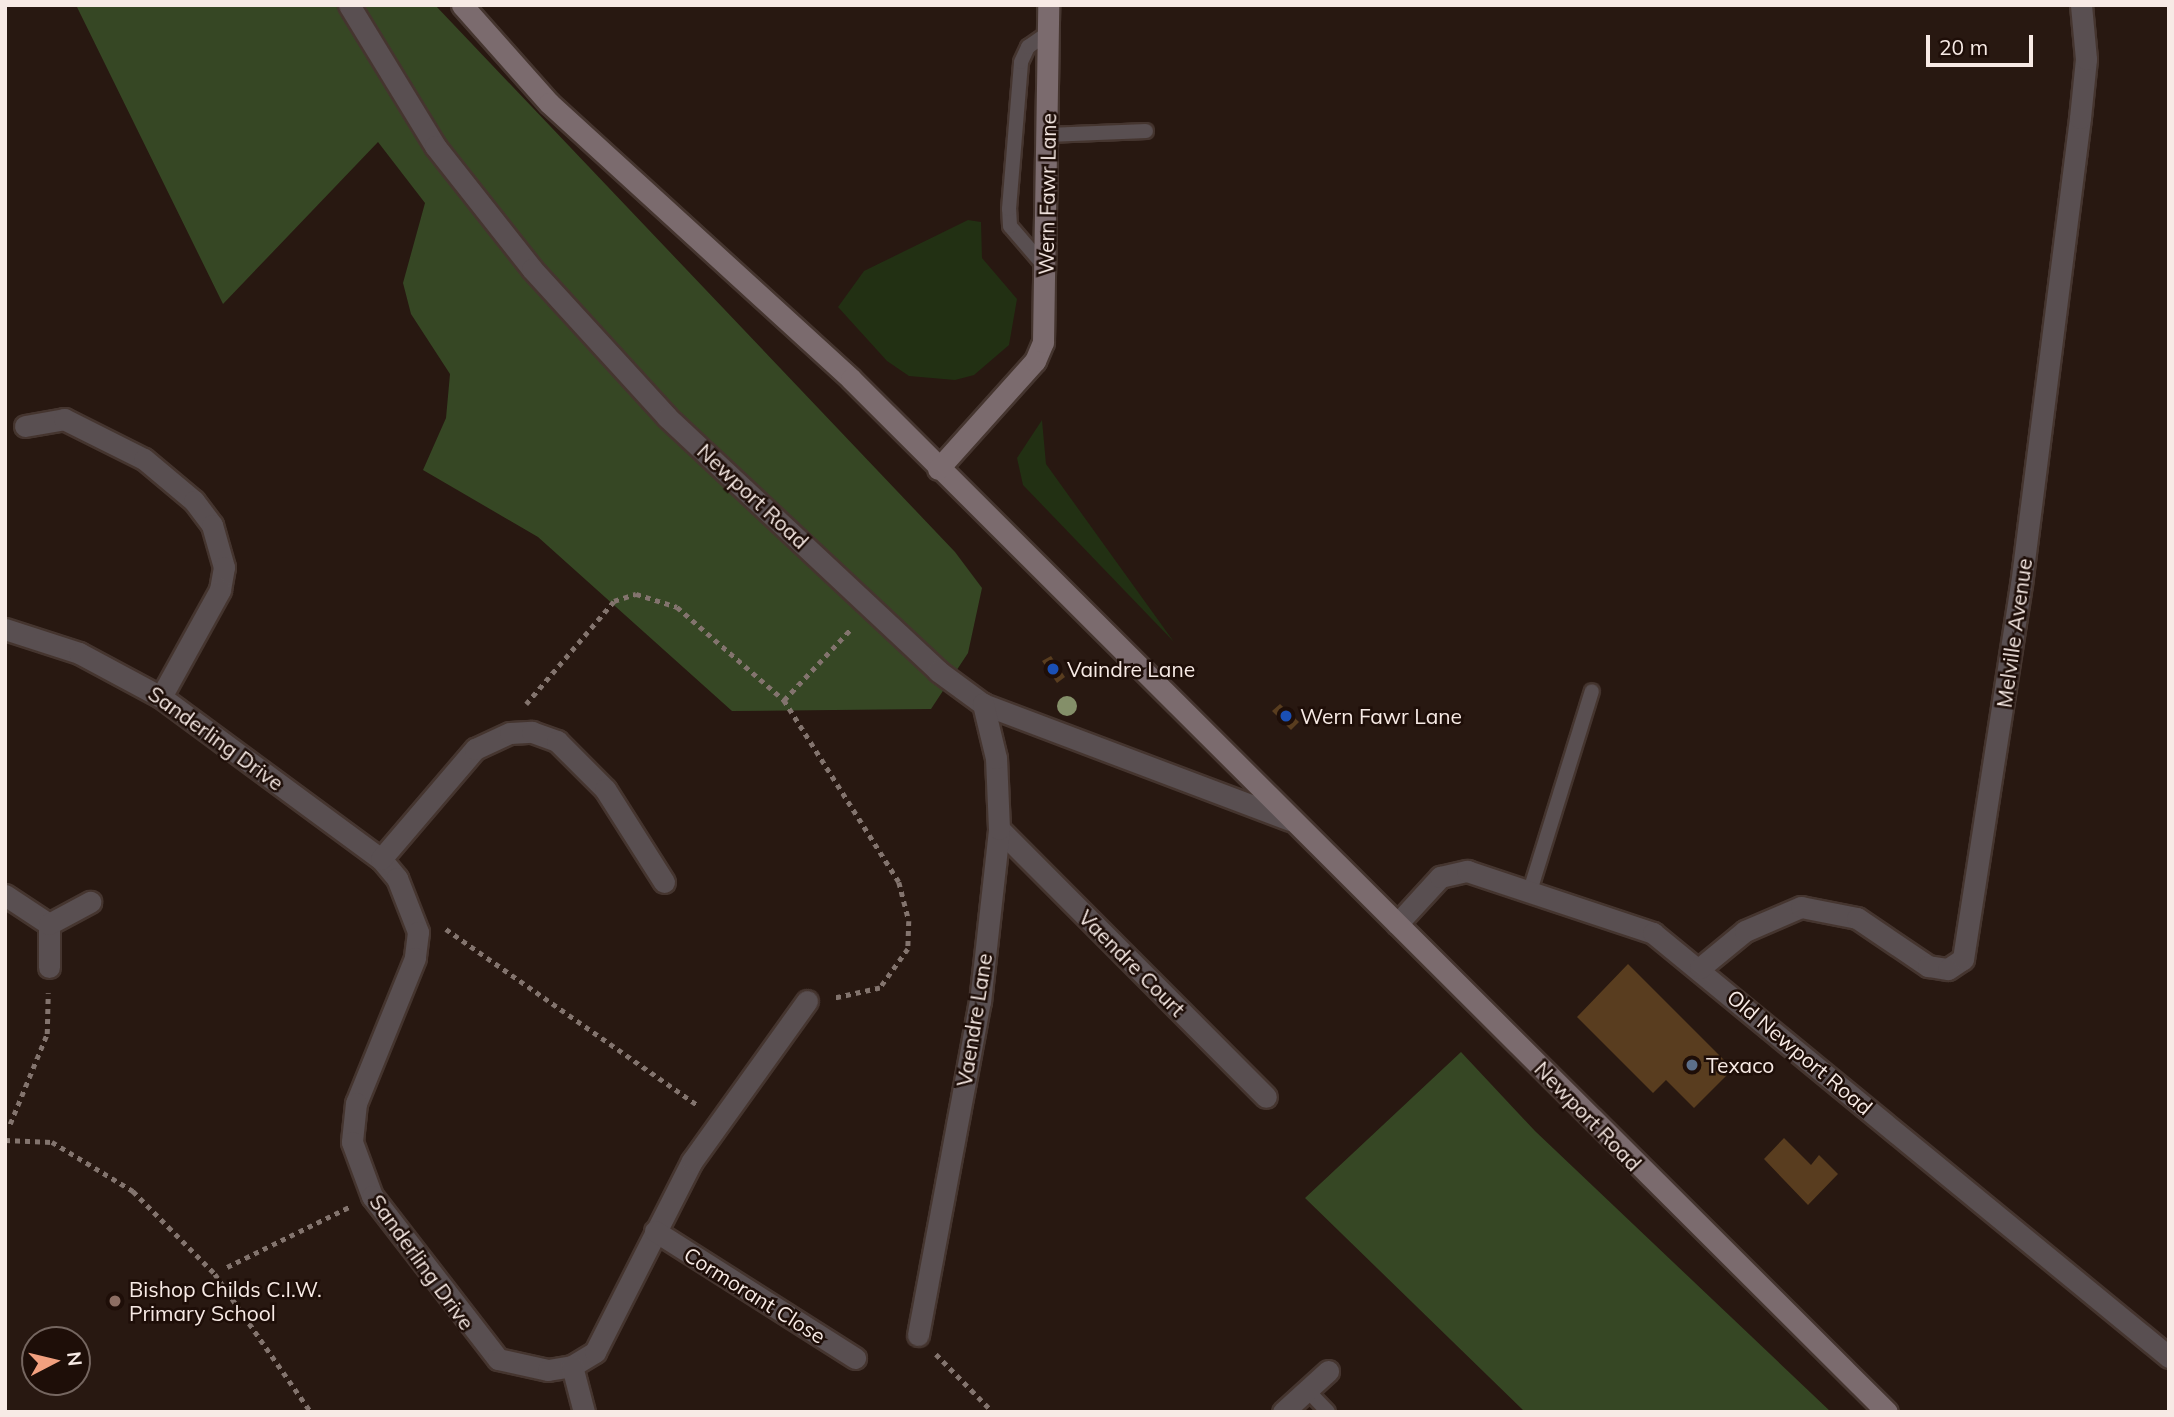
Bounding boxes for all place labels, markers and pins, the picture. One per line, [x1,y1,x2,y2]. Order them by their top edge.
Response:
place label: Vaindre Lane [1067,656,1195,682]
marker: Vaindre Lane [1045,661,1061,677]
place label: Wern Fawr Lane [1300,703,1462,729]
marker: Wern Fawr Lane [1278,708,1294,724]
place label: Texaco [1706,1052,1774,1078]
marker: Texaco [1684,1057,1700,1073]
place label: Bishop Childs C.I.W. Primary School [129,1276,322,1326]
marker: Bishop Childs C.I.W. Primary School [107,1293,123,1309]

